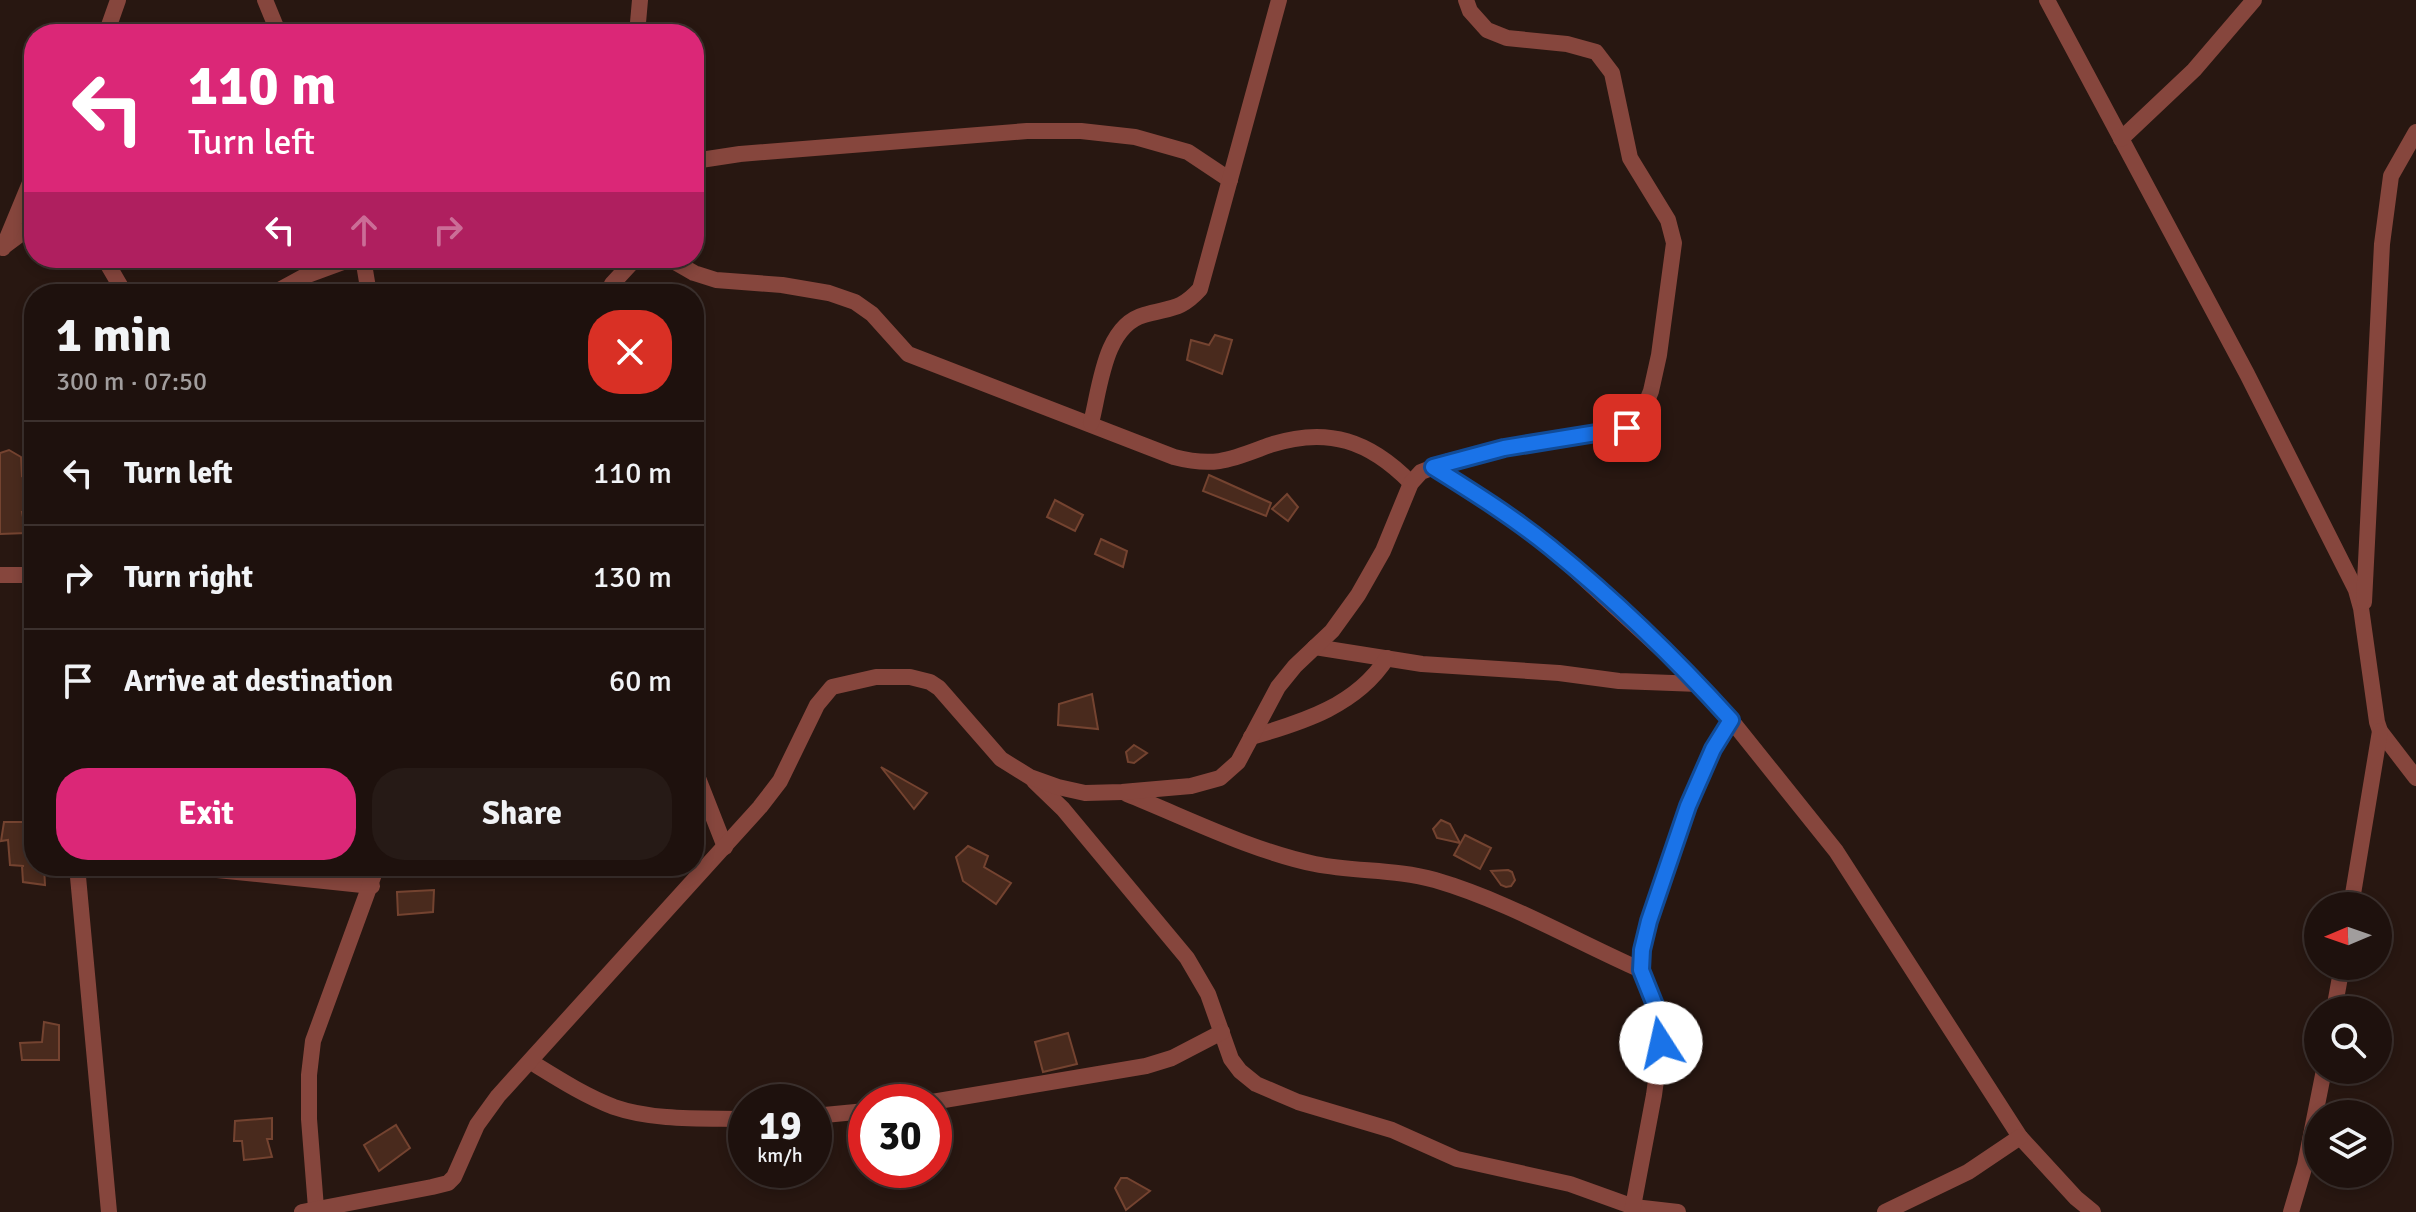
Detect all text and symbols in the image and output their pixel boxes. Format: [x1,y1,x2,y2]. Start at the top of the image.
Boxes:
text: 110 m [188,51,336,120]
icon: left [56,56,160,160]
text: Turn left [188,120,315,165]
icon: left [258,208,302,252]
icon: ahead [342,208,386,252]
icon: right [426,208,470,252]
text: 1 min [56,306,172,365]
button: close [588,310,672,394]
text: 300 m · 07:50 [56,366,207,398]
pin [1593,394,1661,462]
icon: arrive [1605,406,1649,450]
icon: left [56,451,100,495]
text: Turn left [124,455,233,492]
text: 110 m [593,455,672,492]
icon: right [56,555,100,599]
text: Turn right [124,559,253,596]
text: 130 m [593,559,672,596]
icon: arrive [56,659,100,703]
text: Arrive at destination [124,663,393,700]
text: 60 m [609,663,672,700]
button: Exit [56,768,356,860]
button: Share [372,768,672,860]
north arrow [2304,892,2392,980]
map controls [2304,892,2392,1188]
button: search [2304,996,2392,1084]
position arrow [1619,1001,1703,1085]
speed limit sign: 30 [848,1084,952,1188]
button: layers [2304,1100,2392,1188]
text: 19 [758,1101,802,1151]
text: km/h [757,1143,803,1168]

